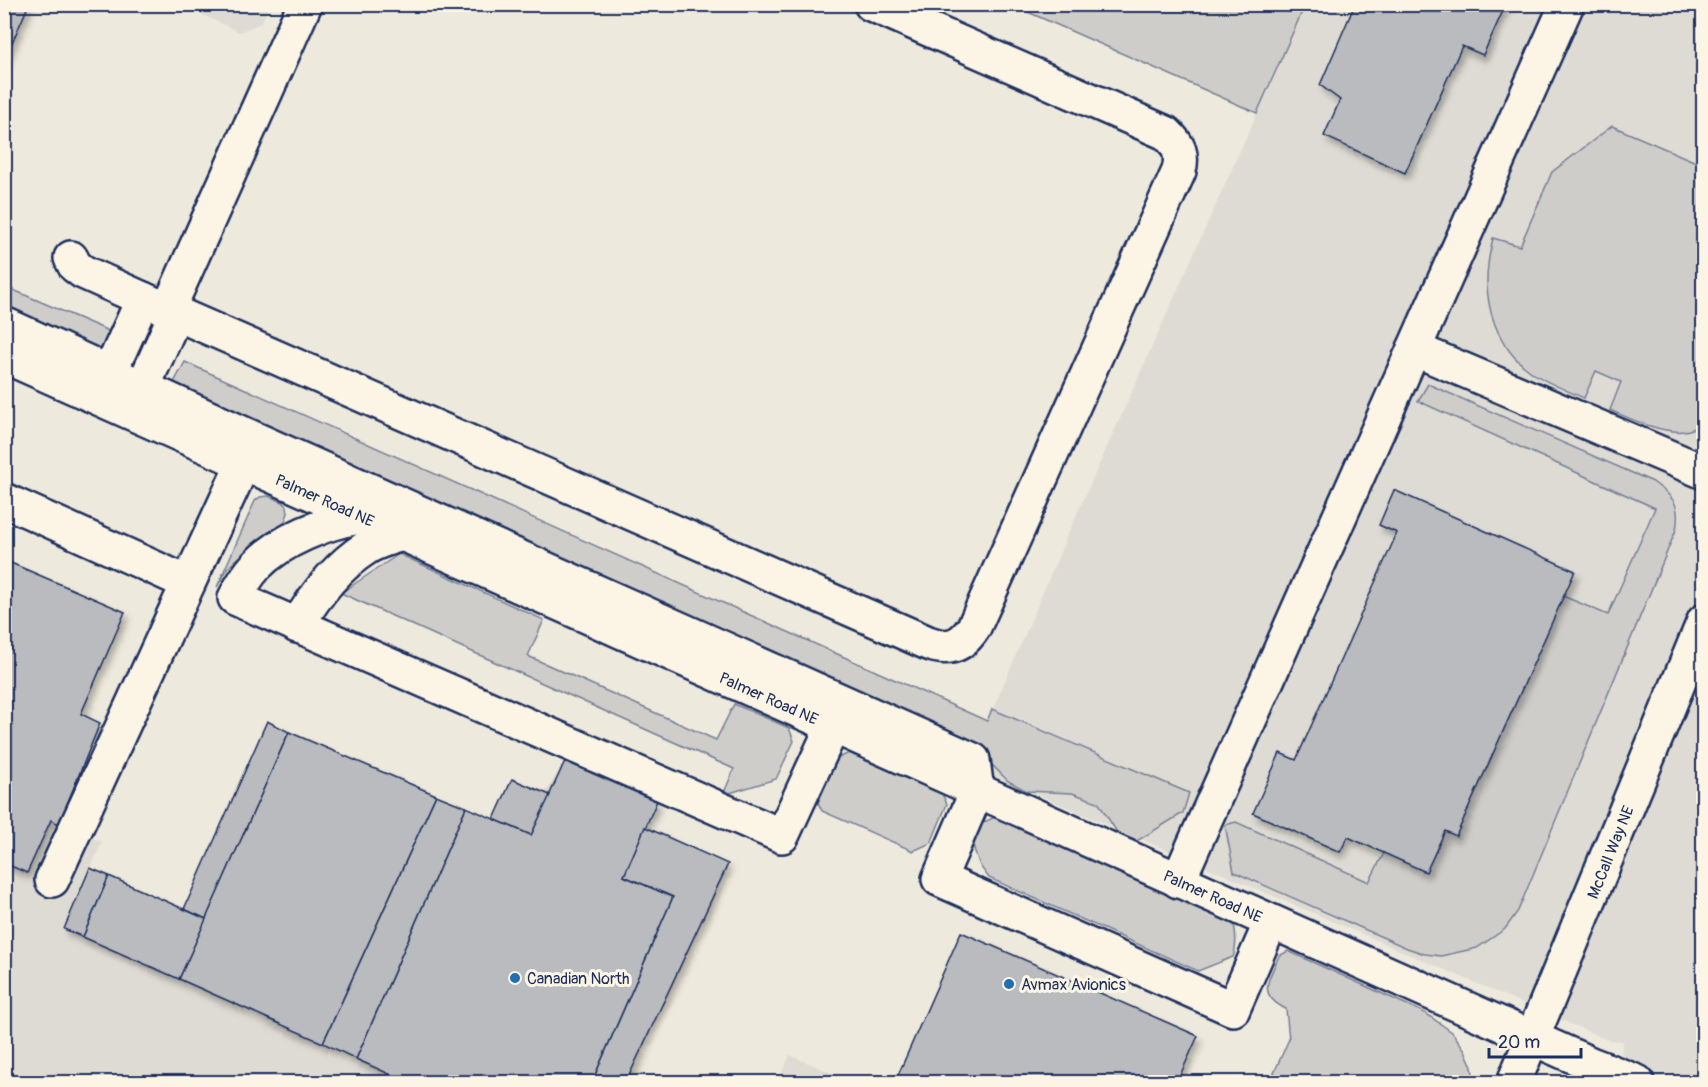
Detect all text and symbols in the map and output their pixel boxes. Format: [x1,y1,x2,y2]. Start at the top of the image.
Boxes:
street label: Palmer Road NE [272,470,377,532]
street label: Palmer Road NE [716,668,821,730]
street label: McCall Way NE [1583,803,1639,902]
street label: Palmer Road NE [1160,866,1265,928]
place label: Canadian North [527,969,630,989]
marker: Canadian North [508,971,522,985]
place label: Avmax Avionics [1021,975,1126,995]
marker: Avmax Avionics [1002,977,1016,991]
scale bar [1489,1021,1580,1059]
text: 20 m [1498,1031,1540,1054]

